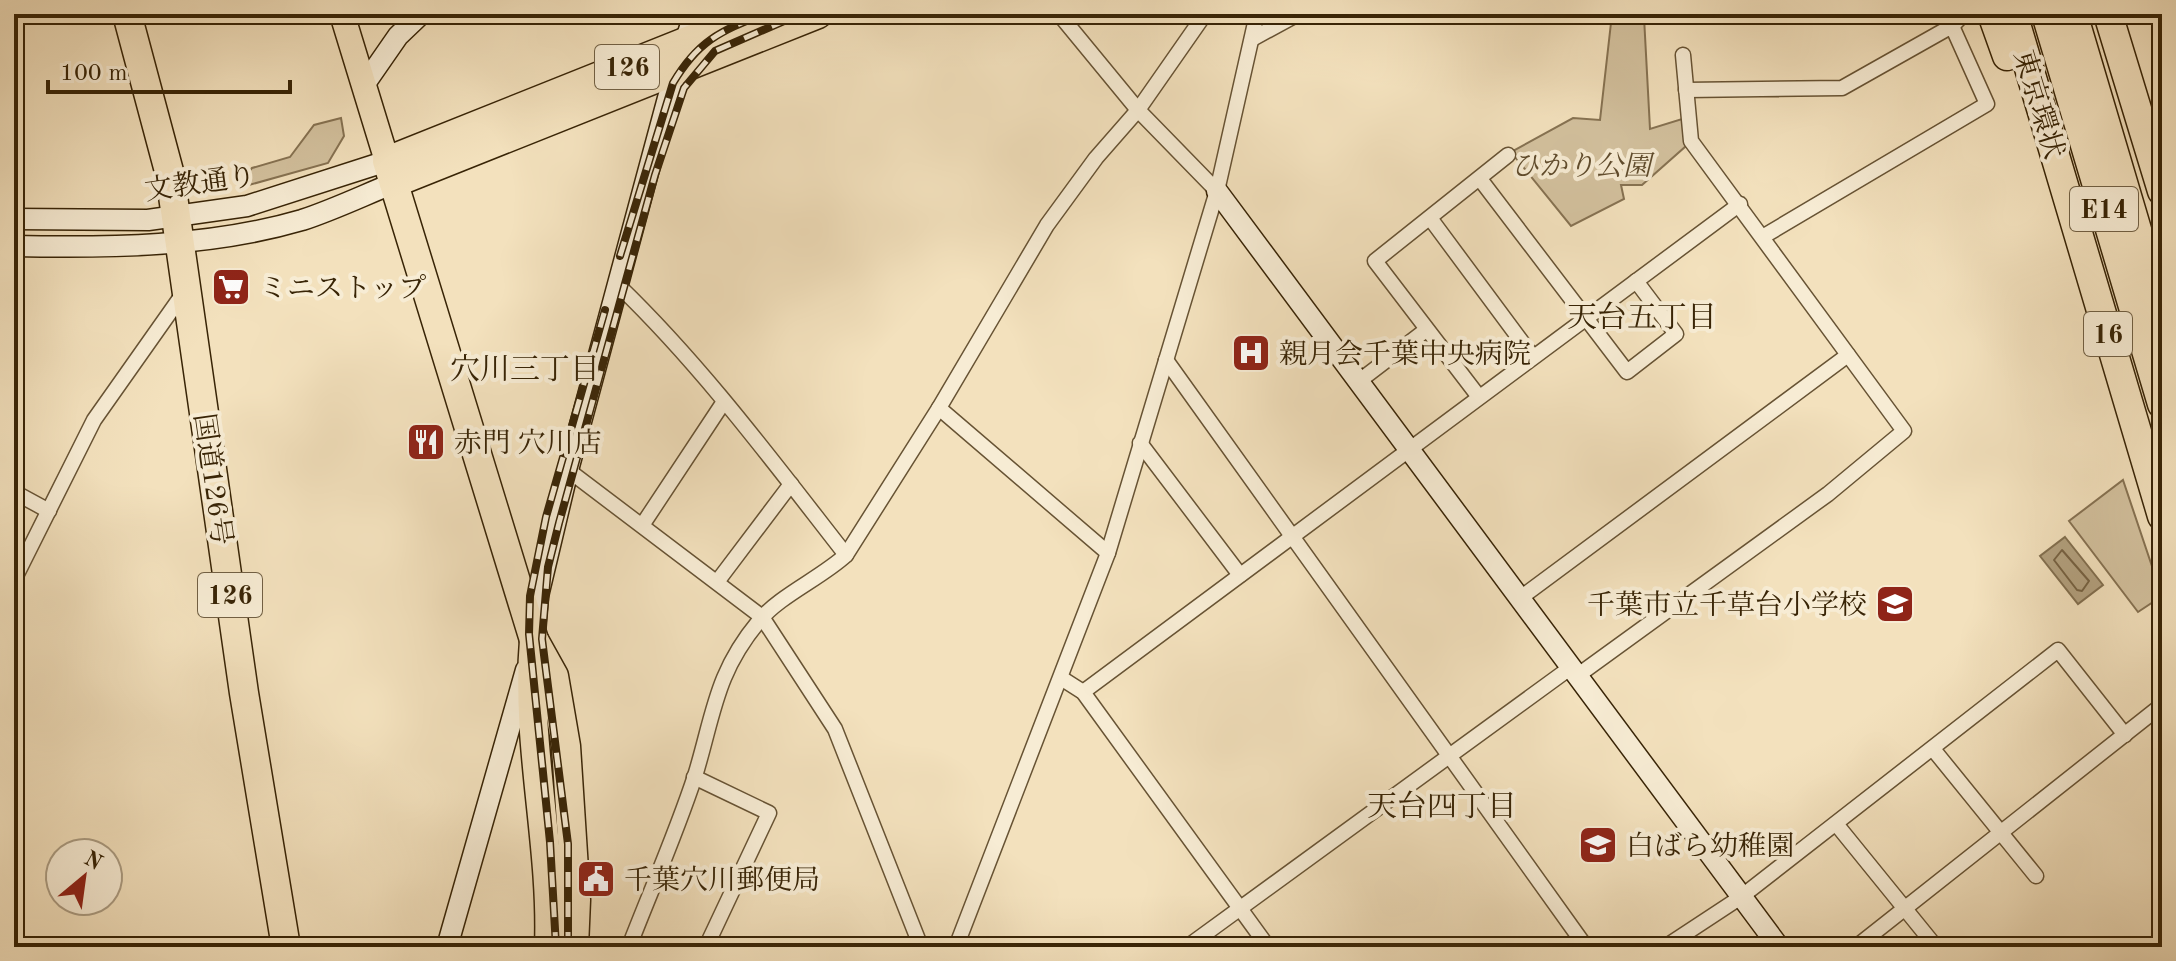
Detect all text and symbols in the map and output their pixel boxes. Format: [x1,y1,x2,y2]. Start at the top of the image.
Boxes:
scale bar [48,44,290,94]
road number: 126 [595,45,659,89]
street label: 東京環状 [2007,46,2070,163]
text: 100 m [60,62,128,86]
park label: ひかり公園 [1511,151,1655,182]
street label: 文教通り [143,160,258,207]
road number: E14 [2070,187,2138,231]
supermarket icon: ミニストップ [210,266,252,308]
place label: ミニストップ [259,274,426,304]
district label: 天台五丁目 [1567,301,1717,334]
road number: 16 [2084,312,2132,356]
hospital icon: 親月会千葉中央病院 [1230,332,1272,374]
place label: 親月会千葉中央病院 [1279,339,1531,370]
district label: 穴川三丁目 [450,353,600,386]
street label: 国道126号 [188,411,237,547]
restaurant icon: 赤門 穴川店 [405,421,447,463]
place label: 赤門 穴川店 [454,428,602,459]
road number: 126 [198,573,262,617]
school or university icon: 千葉市立千草台小学校 [1874,583,1916,625]
place label: 千葉市立千草台小学校 [1587,590,1867,621]
district label: 天台四丁目 [1367,790,1517,823]
school or university icon: 白ばら幼稚園 [1577,824,1619,866]
place label: 白ばら幼稚園 [1626,831,1794,862]
north arrow [44,837,124,917]
text: N [80,848,106,875]
public building icon: 千葉穴川郵便局 [575,858,617,900]
place label: 千葉穴川郵便局 [624,865,820,896]

